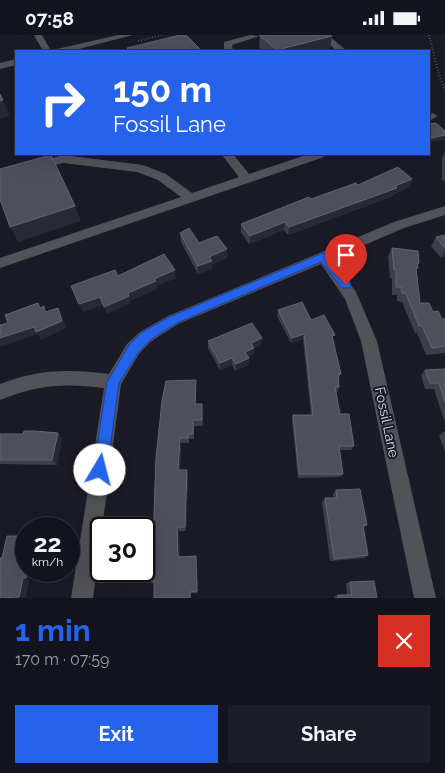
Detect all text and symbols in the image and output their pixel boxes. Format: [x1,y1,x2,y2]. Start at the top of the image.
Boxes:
text: 07:58 [25,7,74,29]
text: 150 m [113,69,212,110]
icon: right [30,70,95,135]
text: Fossil Lane [113,111,226,137]
pin [325,234,367,285]
icon: arrive [332,241,360,269]
street label: Fossil Lane [372,385,402,459]
position arrow [73,443,125,495]
speed limit sign: 30 [90,517,155,582]
text: 22 [33,528,62,558]
text: km/h [32,555,63,569]
text: 1 min [15,613,91,648]
button: close [378,615,430,667]
text: 170 m · 07:59 [15,650,109,669]
button: Exit [15,705,218,763]
button: Share [228,705,430,763]

